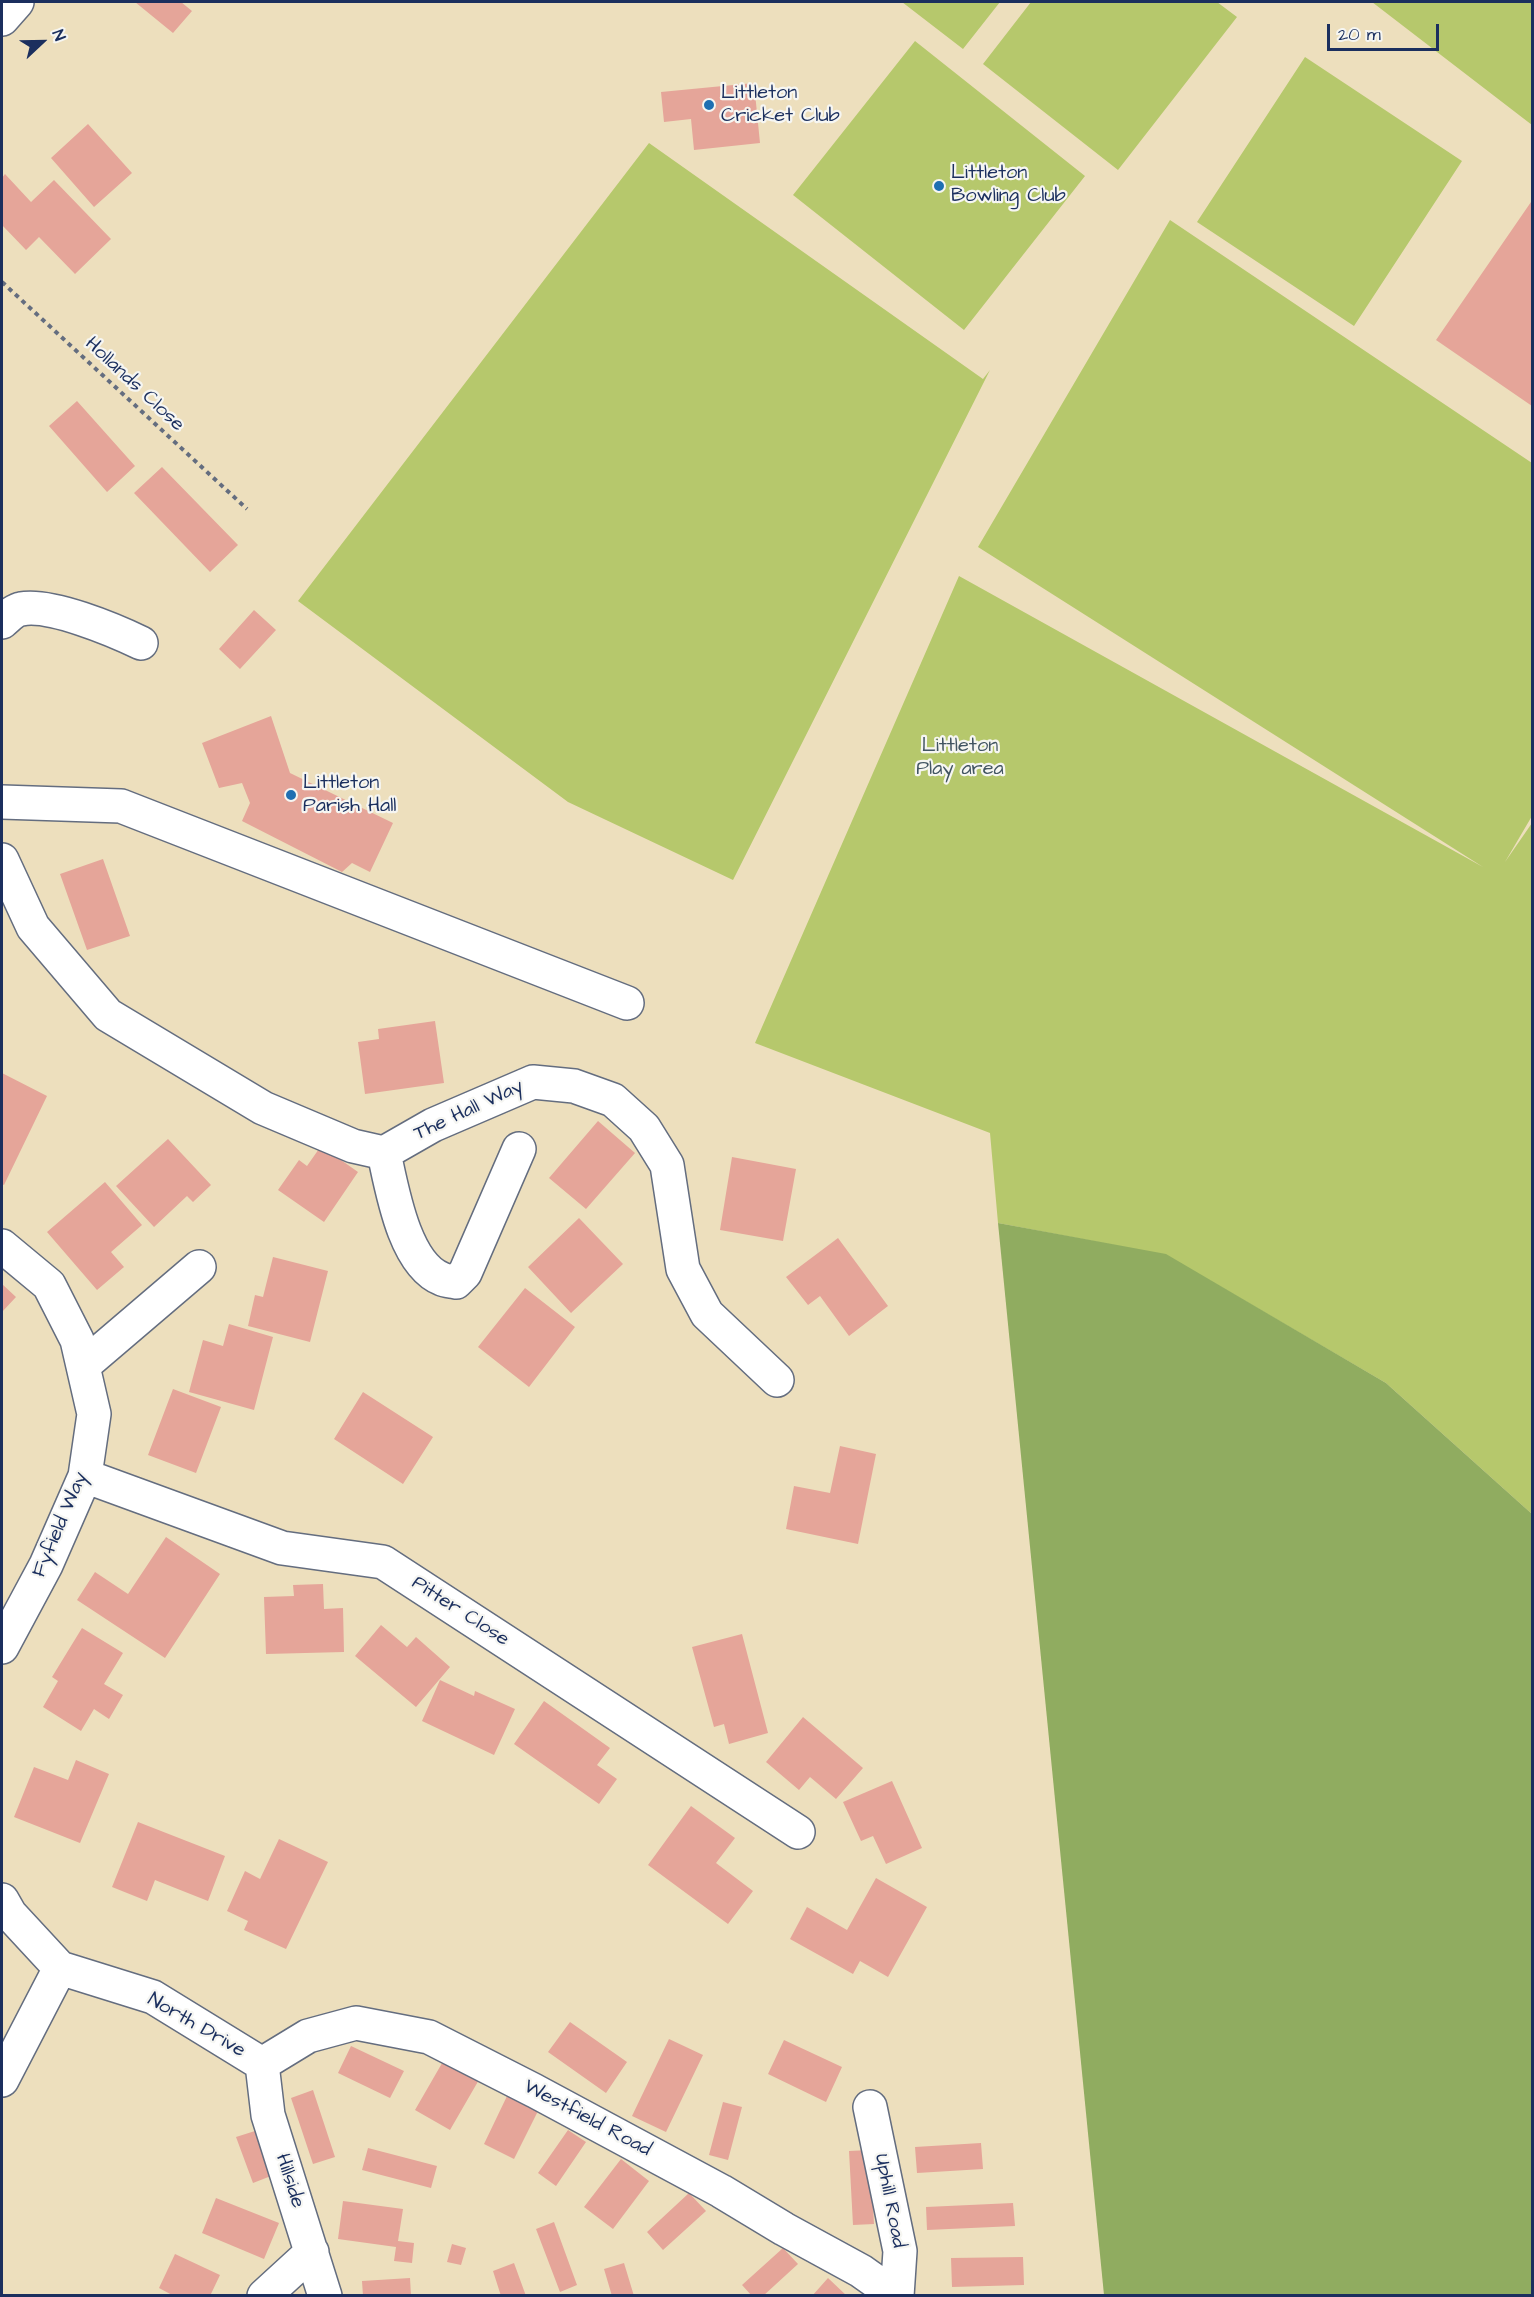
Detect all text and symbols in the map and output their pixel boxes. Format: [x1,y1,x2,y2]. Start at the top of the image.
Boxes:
north arrow [12,12,72,72]
scale bar [1330,12,1442,50]
text: 20 m [1338,22,1381,47]
text: N [47,26,71,44]
place label: Littleton Cricket Club [721,82,840,129]
marker: Littleton Cricket Club [702,98,716,112]
place label: Littleton Bowling Club [951,162,1066,209]
marker: Littleton Bowling Club [932,179,946,193]
street label: Hollands Close [79,333,189,437]
park label: Littleton Play area [916,735,1004,782]
place label: Littleton Parish Hall [303,772,397,819]
marker: Littleton Parish Hall [284,788,298,802]
street label: The Hall Way [411,1075,527,1147]
street label: Fyfield Way [28,1469,94,1581]
street label: Pitter Close [407,1572,513,1652]
street label: North Drive [143,1988,249,2064]
street label: Westfield Road [519,2075,655,2163]
street label: Hillside [269,2151,309,2211]
street label: Uphill Road [868,2152,910,2250]

